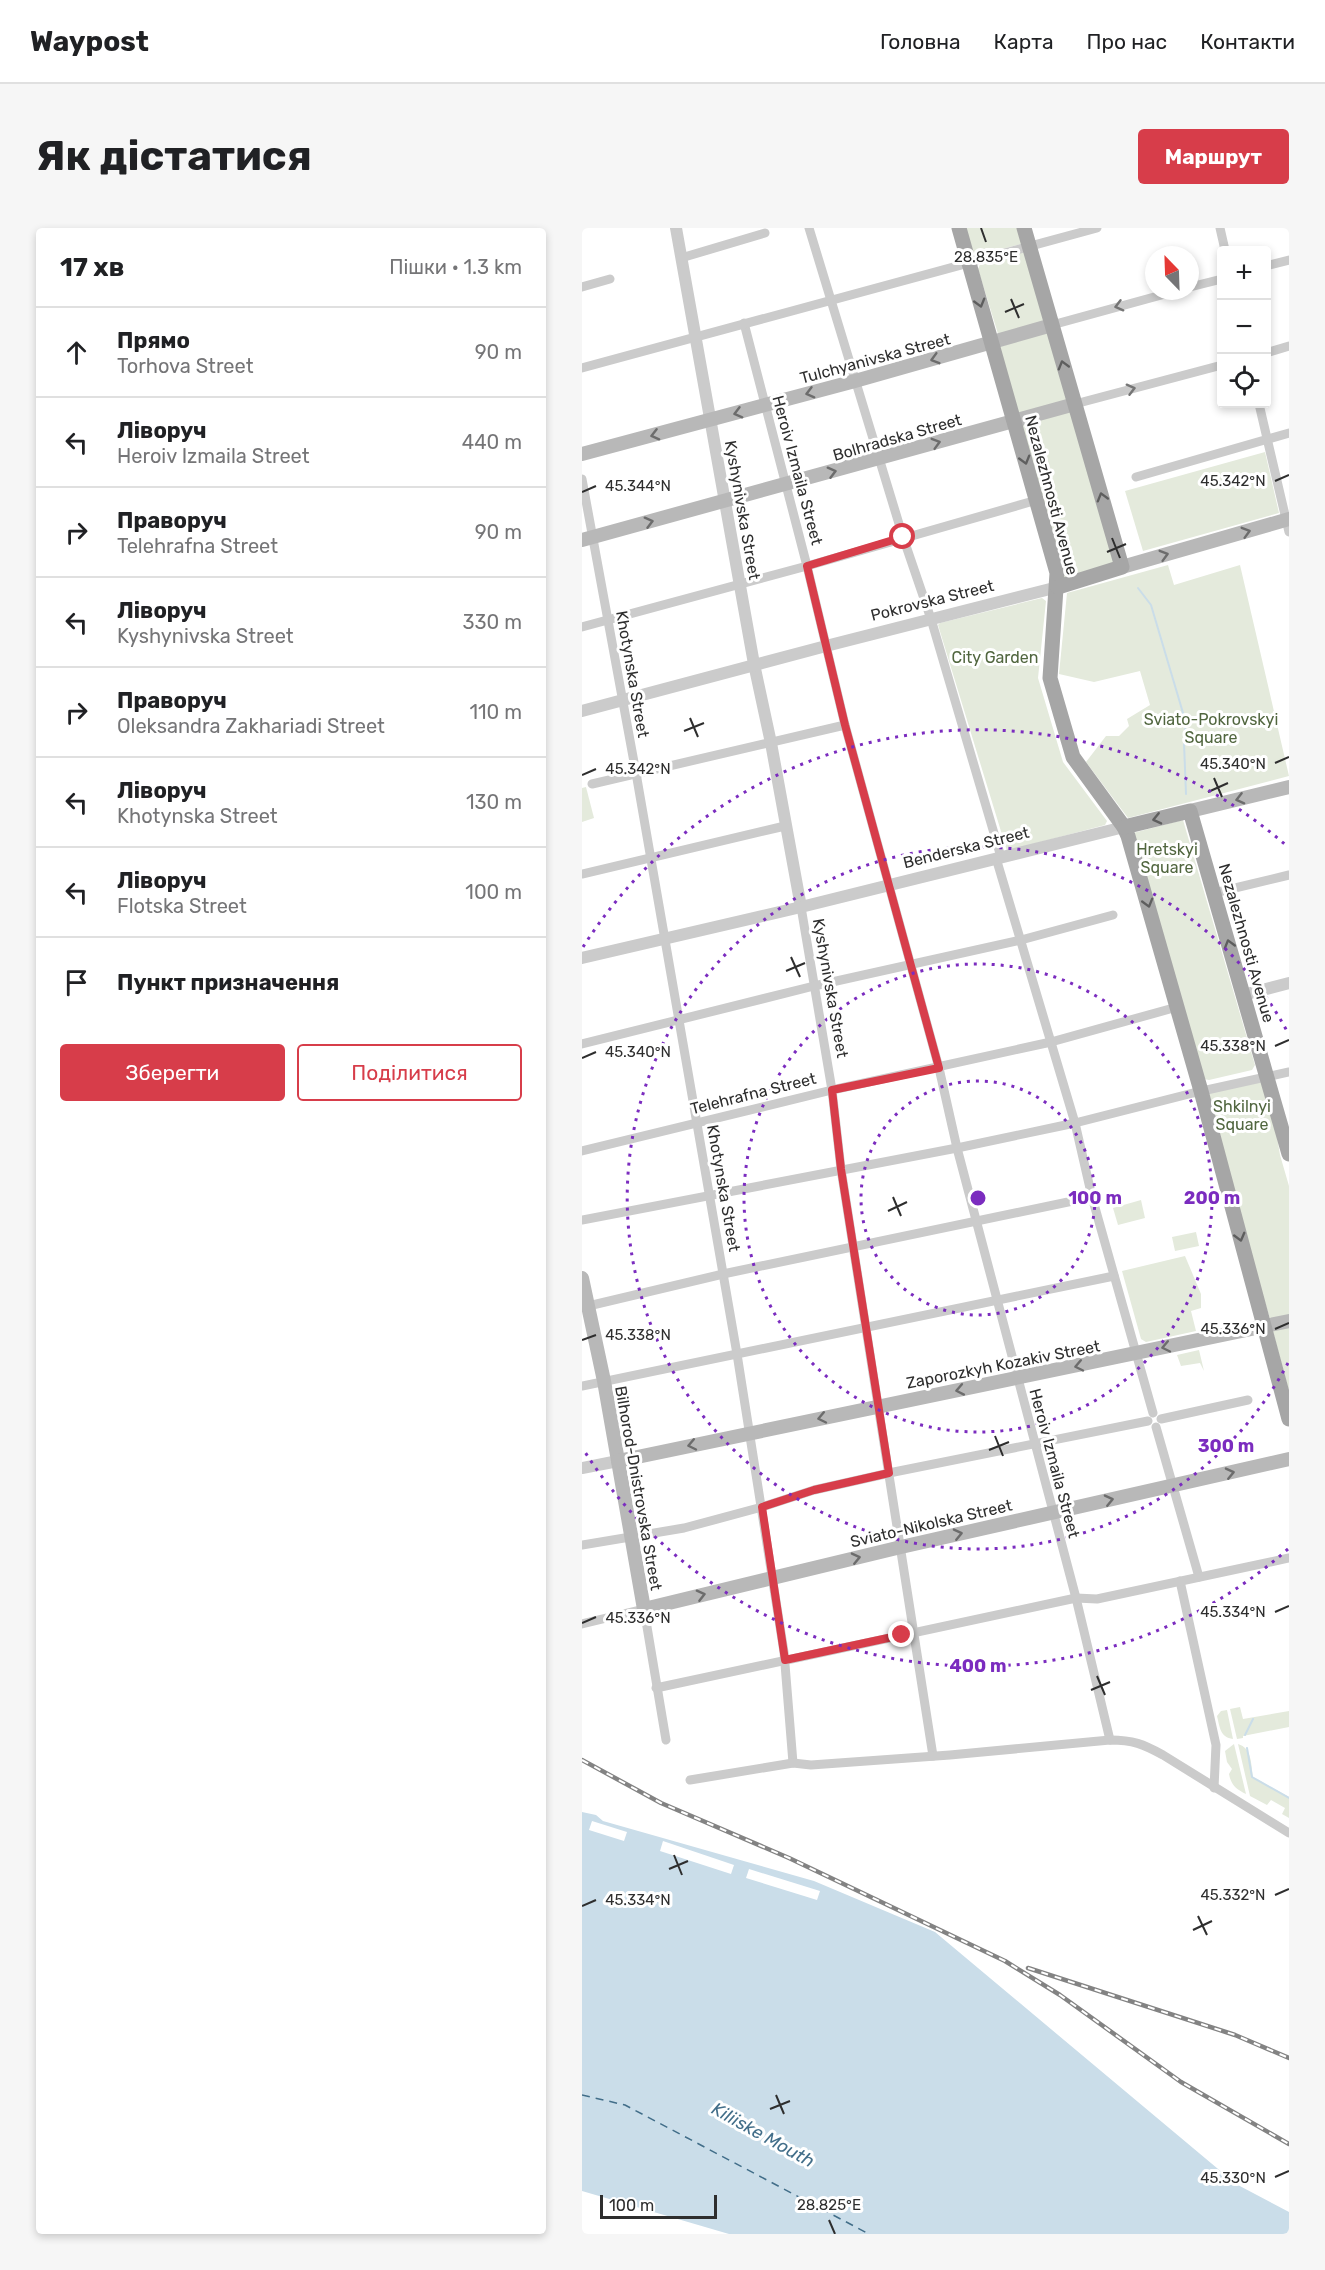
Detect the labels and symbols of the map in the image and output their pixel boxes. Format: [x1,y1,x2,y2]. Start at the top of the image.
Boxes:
north arrow [1145,246,1199,300]
text: 28.835°E [954,248,1018,266]
one-way arrow [973,298,986,308]
one-way arrow [1114,299,1124,312]
street label: Tulchyanivska Street [798,329,952,388]
one-way arrow [931,351,941,364]
one-way arrow [1058,360,1070,371]
one-way arrow [1126,384,1136,396]
one-way arrow [805,386,815,399]
street label: Heroiv Izmaila Street [768,393,827,547]
one-way arrow [733,406,744,418]
street label: Bolhradska Street [831,410,964,465]
street label: Nezalezhnosti Avenue [1021,413,1082,577]
one-way arrow [650,428,660,440]
one-way arrow [930,438,940,450]
street label: Kyshynivska Street [721,439,764,581]
one-way arrow [1018,454,1030,465]
one-way arrow [827,467,837,479]
text: 45.342°N [1200,472,1266,490]
text: 45.344°N [605,477,671,495]
one-way arrow [1097,492,1109,503]
one-way arrow [643,517,654,529]
route start [889,523,915,549]
one-way arrow [1240,527,1251,539]
one-way arrow [1158,550,1169,562]
street label: Pokrovska Street [869,576,996,625]
street label: Khotynska Street [612,609,653,739]
park label: City Garden [952,648,1038,667]
park label: Sviato-Pokrovskyi Square [1144,710,1278,747]
text: 45.340°N [1200,755,1266,773]
text: 45.342°N [605,760,671,778]
one-way arrow [1235,791,1245,804]
one-way arrow [1152,812,1162,825]
street label: Benderska Street [901,823,1031,872]
park label: Hretskyi Square [1136,840,1198,877]
street label: Nezalezhnosti Avenue [1215,861,1278,1025]
one-way arrow [1141,897,1153,908]
street label: Kyshynivska Street [809,917,852,1059]
one-way arrow [1223,939,1236,949]
text: 45.338°N [1200,1037,1266,1055]
text: 45.340°N [605,1043,671,1061]
street label: Telehrafna Street [688,1069,818,1118]
park label: Shkilnyi Square [1213,1097,1271,1134]
street label: Khotynska Street [703,1123,744,1253]
text: 100 m [1068,1187,1122,1209]
text: 200 m [1184,1187,1240,1209]
centre of rings [968,1188,988,1208]
one-way arrow [1233,1231,1245,1242]
text: 45.336°N [1200,1320,1266,1338]
text: 45.338°N [605,1326,671,1344]
street label: Zaporozkyh Kozakiv Street [905,1336,1102,1393]
one-way arrow [1162,1340,1172,1353]
one-way arrow [1074,1359,1084,1372]
one-way arrow [955,1383,965,1396]
street label: Bilhorod-Dnistrovska Street [611,1384,666,1592]
street label: Heroiv Izmaila Street [1025,1386,1084,1540]
one-way arrow [817,1411,827,1424]
text: 300 m [1198,1435,1254,1457]
one-way arrow [688,1438,698,1451]
one-way arrow [1224,1467,1234,1480]
one-way arrow [1104,1494,1114,1507]
street label: Sviato-Nikolska Street [848,1496,1014,1551]
one-way arrow [953,1528,963,1541]
one-way arrow [850,1552,860,1565]
one-way arrow [696,1589,706,1602]
text: 45.334°N [1200,1603,1266,1621]
text: 45.336°N [605,1609,671,1627]
route end [888,1621,914,1647]
text: 400 m [949,1655,1007,1677]
text: 45.332°N [1201,1886,1265,1904]
text: 45.334°N [605,1891,671,1909]
water label: Kiliiske Mouth [708,2098,818,2172]
text: 45.330°N [1200,2169,1266,2187]
scale bar [600,2192,717,2220]
text: 28.825°E [797,2196,861,2214]

